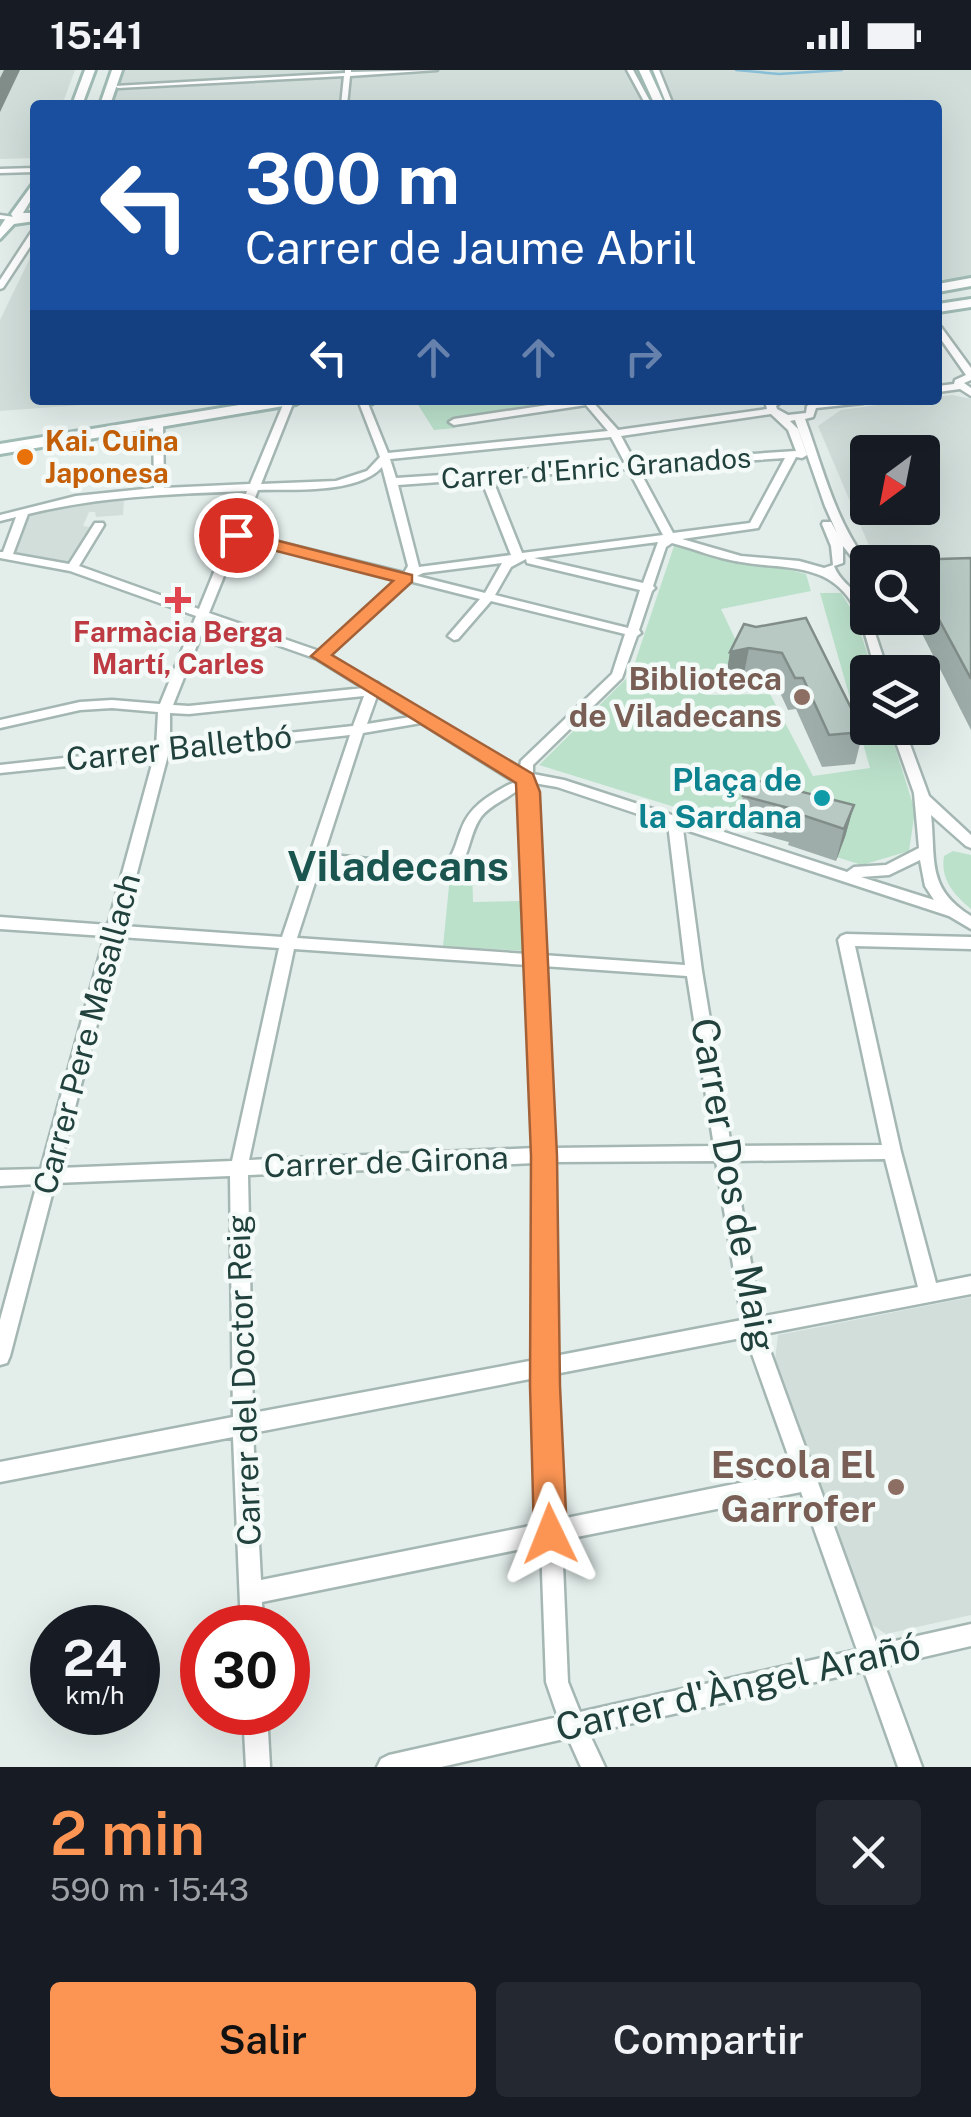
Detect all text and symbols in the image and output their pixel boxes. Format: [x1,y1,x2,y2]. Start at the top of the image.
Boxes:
text: 15:41 [50,13,143,58]
text: 300 m [245,137,460,220]
icon: left [80,140,210,270]
text: Carrer de Jaume Abril [245,221,697,274]
icon: left [301,330,356,385]
icon: ahead [406,330,461,385]
icon: ahead [511,330,566,385]
icon: right [616,330,671,385]
place label: Kai. Cuina Japonesa [45,424,179,489]
north arrow [850,435,940,525]
map controls [850,435,940,745]
street label: Carrer d'Enric Granados [440,440,752,495]
marker: Kai. Cuina Japonesa [14,446,36,468]
pin [194,493,279,578]
icon: arrive [209,508,264,563]
button: search [850,545,940,635]
marker: Farmàcia Berga Martí, Carles [167,589,189,611]
place label: Farmàcia Berga Martí, Carles [73,615,283,680]
button: layers [850,655,940,745]
place label: Biblioteca de Viladecans [569,660,782,734]
marker: Biblioteca de Viladecans [791,686,813,708]
street label: Carrer Balletbó [64,717,294,778]
place label: Plaça de la Sardana [638,761,802,835]
marker: Plaça de la Sardana [811,787,833,809]
district label: Viladecans [287,841,509,890]
street label: Carrer Pere Masallach [26,869,147,1198]
street label: Carrer Dos de Maig [682,1014,785,1355]
street label: Carrer de Girona [263,1139,509,1184]
street label: Carrer del Doctor Reig [219,1214,268,1546]
place label: Escola El Garrofer [711,1442,876,1531]
marker: Escola El Garrofer [885,1476,907,1498]
position arrow [498,1482,602,1586]
speed limit sign: 30 [180,1605,310,1735]
street label: Carrer d'Àngel Arañó [551,1623,925,1750]
text: 24 [63,1628,127,1687]
text: km/h [66,1680,124,1710]
text: 2 min [50,1798,205,1869]
button: close [816,1800,921,1905]
text: 590 m · 15:43 [50,1871,249,1908]
button: Salir [50,1982,476,2097]
button: Compartir [496,1982,921,2097]

